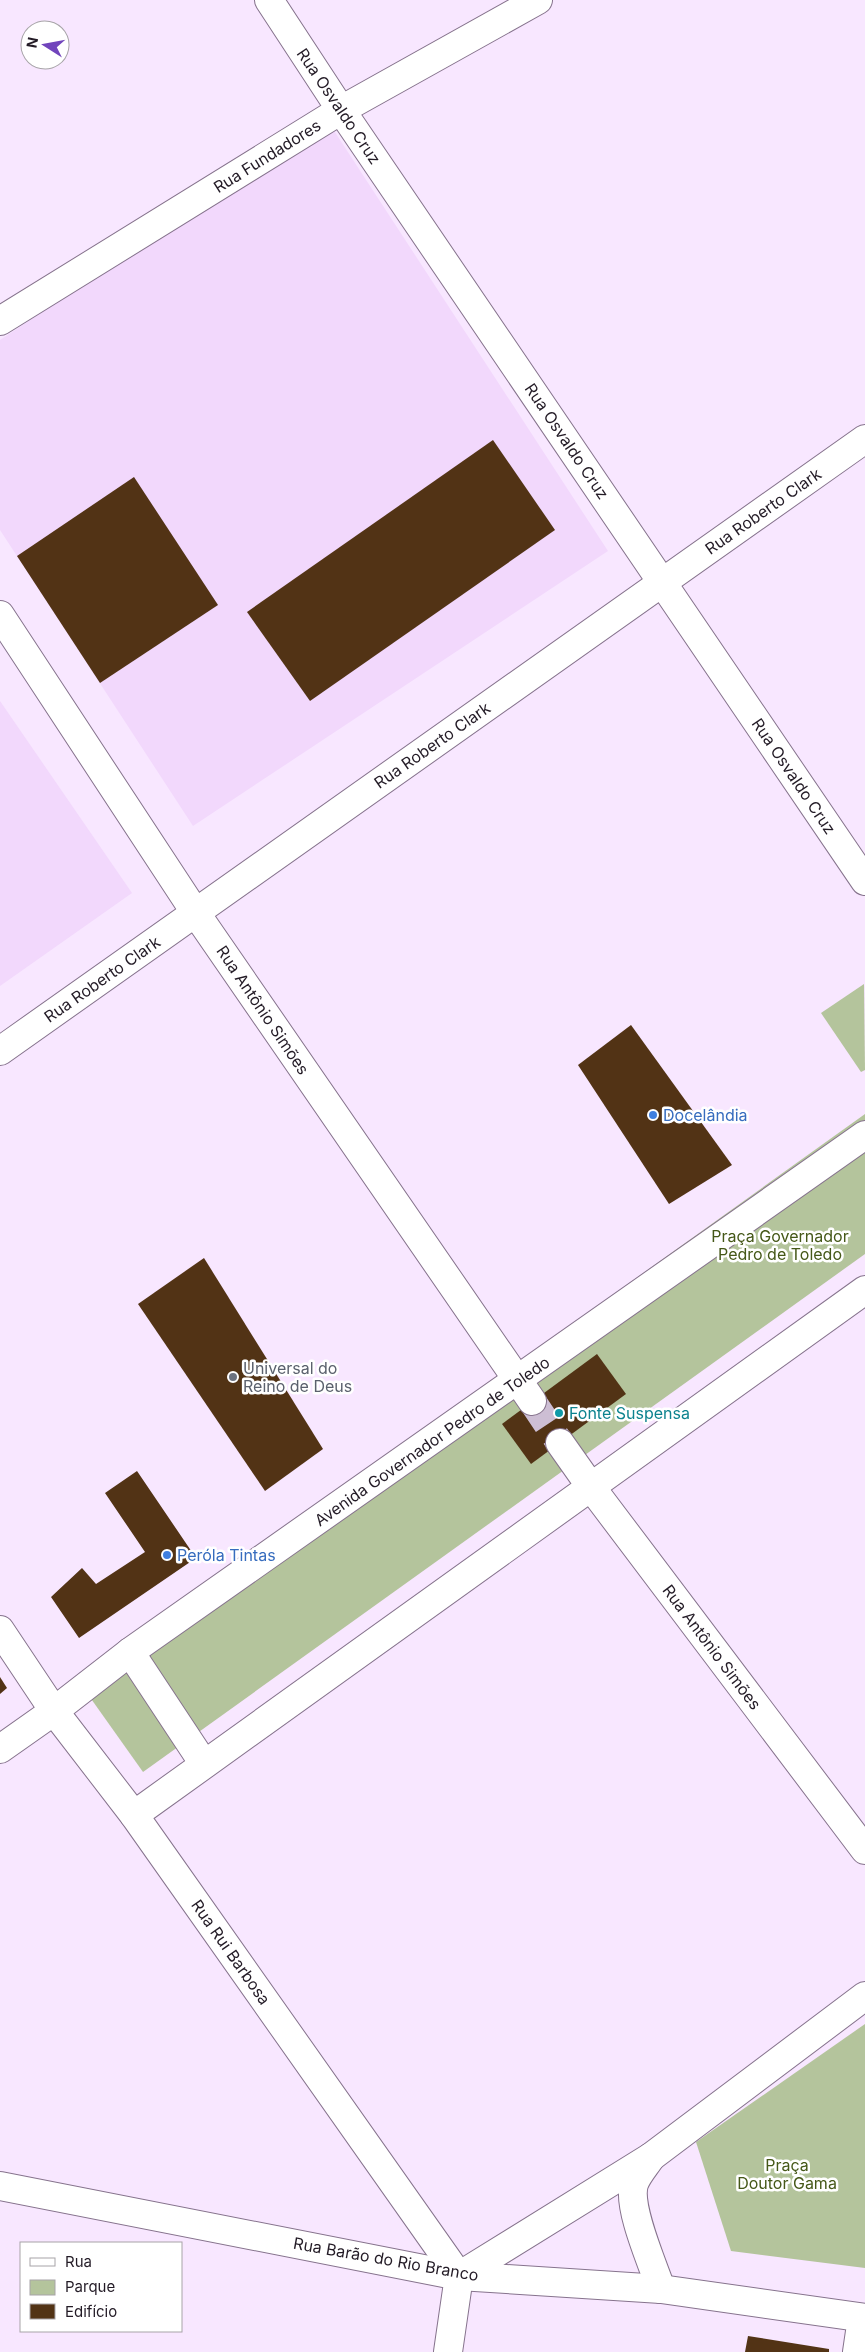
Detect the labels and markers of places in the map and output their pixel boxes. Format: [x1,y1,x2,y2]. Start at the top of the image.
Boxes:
place label: Docelândia [663,1105,748,1125]
marker: Docelândia [647,1109,659,1121]
place label: Universal do Reino de Deus [243,1358,352,1396]
marker: Universal do Reino de Deus [227,1371,239,1383]
place label: Fonte Suspensa [569,1403,690,1423]
marker: Fonte Suspensa [553,1407,565,1419]
place label: Peróla Tintas [177,1545,276,1565]
marker: Peróla Tintas [161,1549,173,1561]

